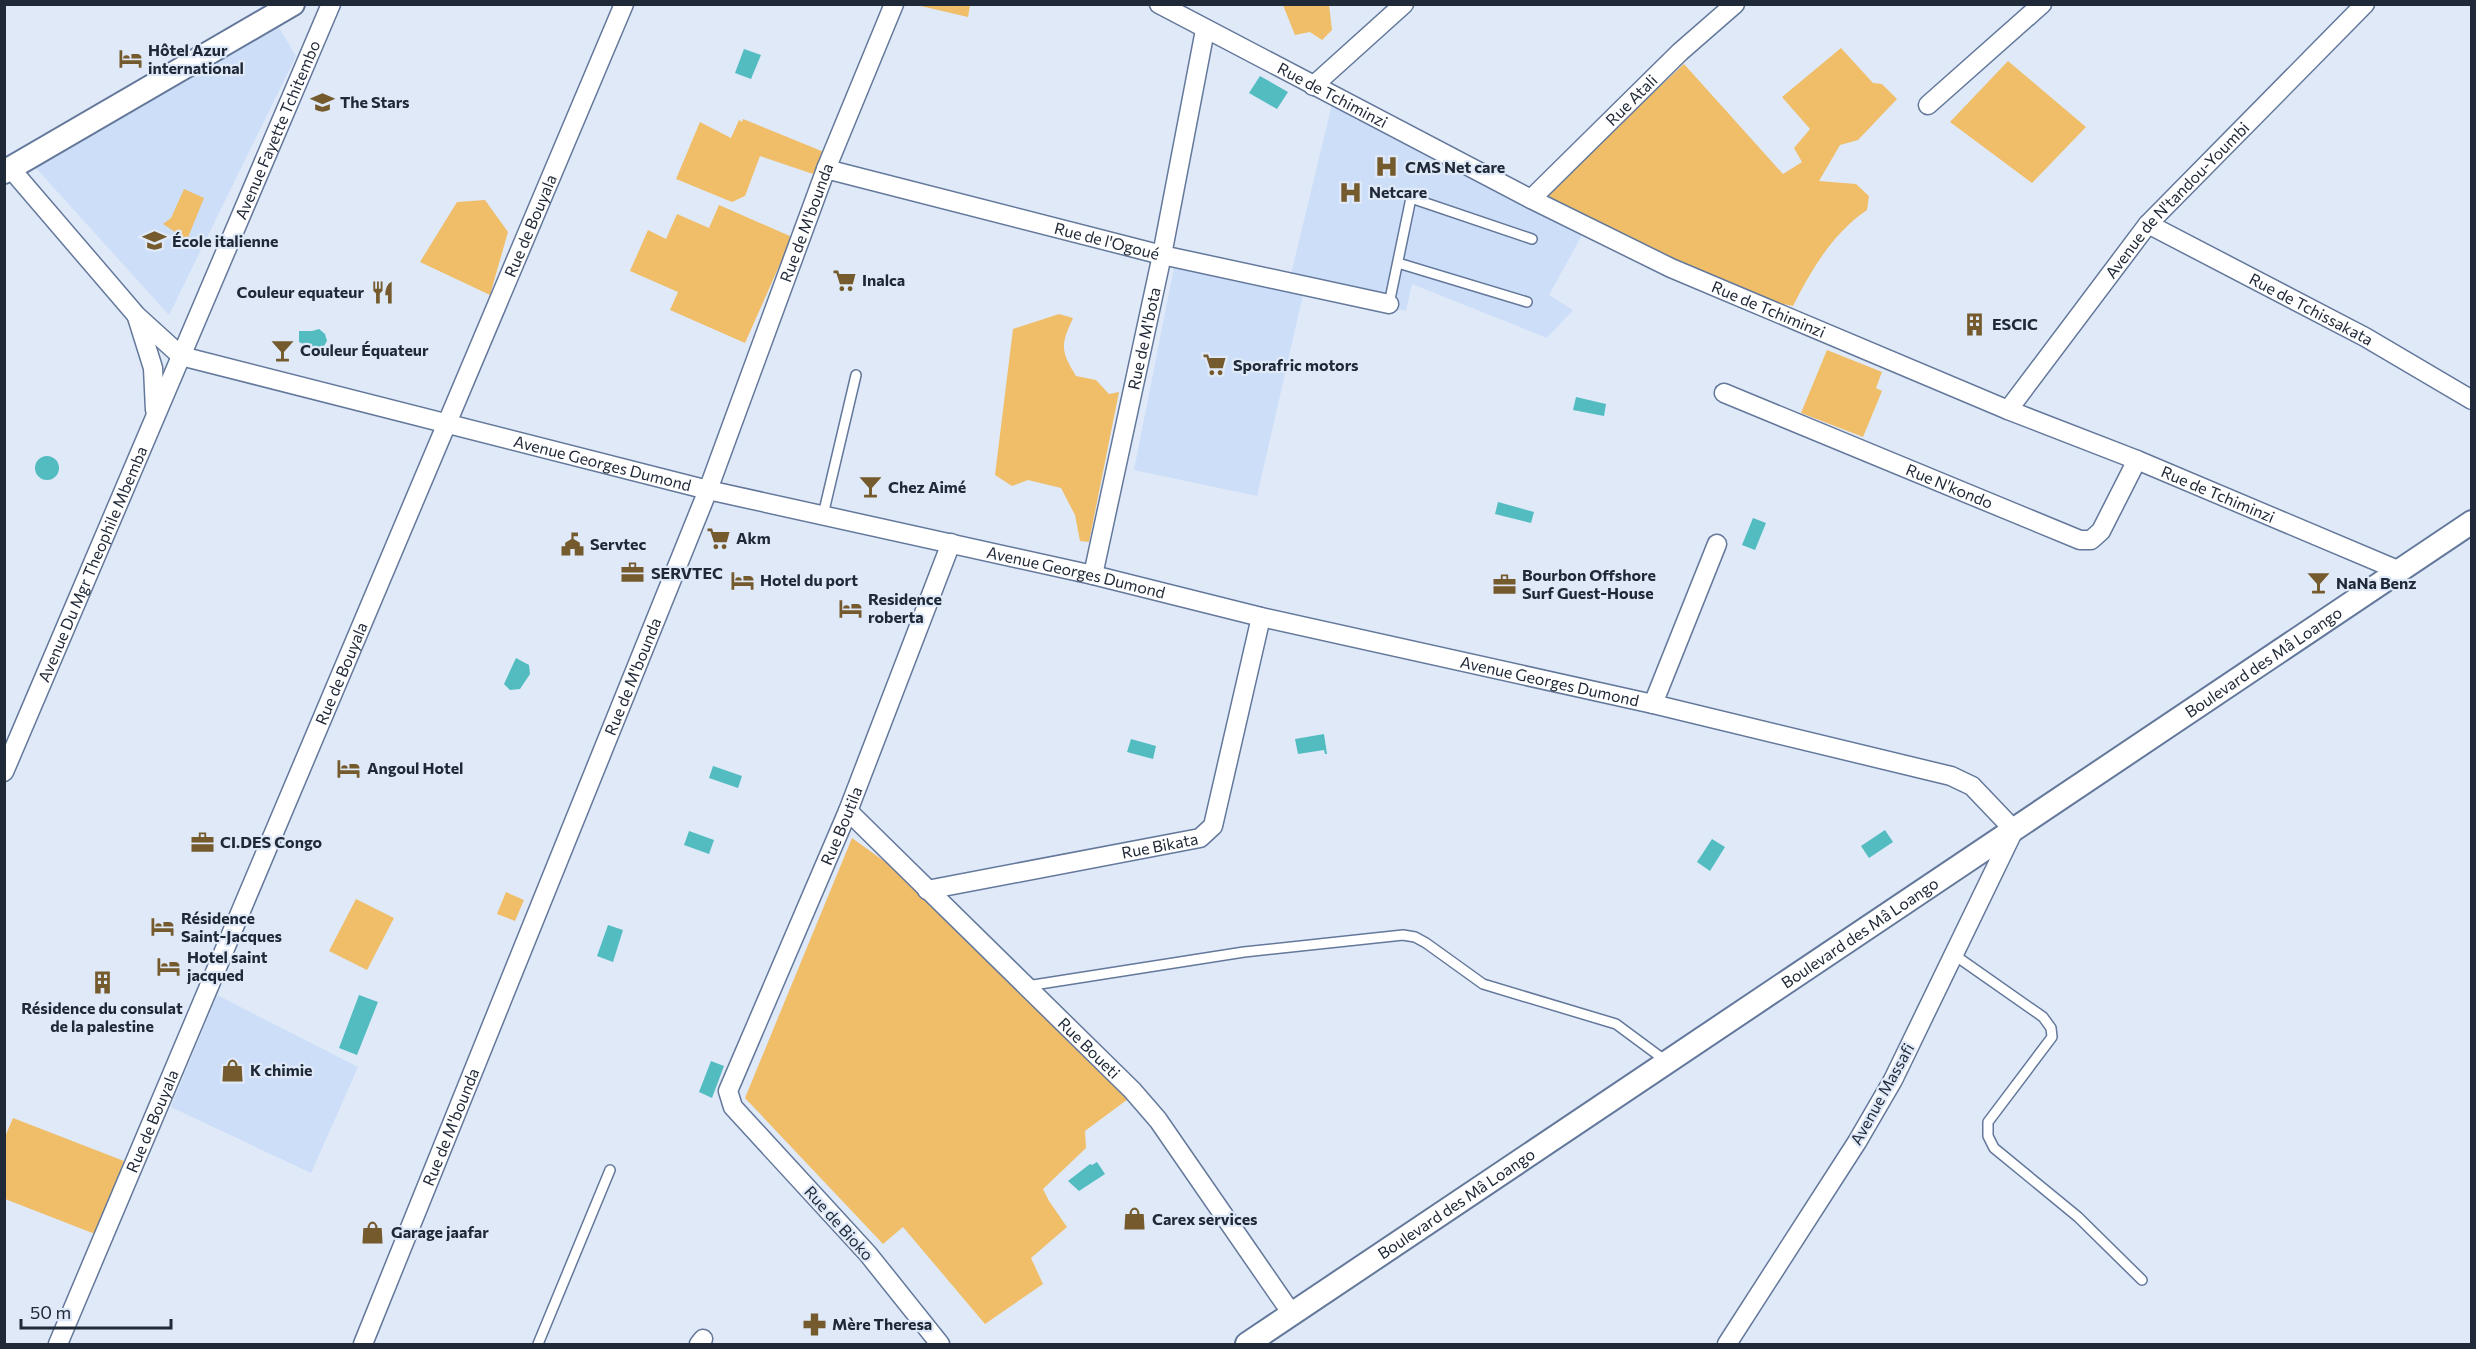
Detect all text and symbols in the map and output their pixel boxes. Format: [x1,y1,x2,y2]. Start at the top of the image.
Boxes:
street label: Avenue Fayette Tchitembo [231,37,323,222]
place label: Hôtel Azur international [148,40,244,77]
hotel icon: Hôtel Azur international [117,46,143,72]
street label: Rue de Tchiminzi [1275,58,1391,131]
street label: Rue Atali [1601,70,1661,129]
school or university icon: The Stars [309,89,335,115]
place label: The Stars [340,92,410,111]
street label: Avenue de N'tandou-Youmbi [2101,117,2253,282]
hospital icon: CMS Net care [1374,154,1400,180]
place label: CMS Net care [1405,157,1505,176]
street label: Rue de M'bounda [775,160,836,284]
street label: Rue de Bouyala [500,171,560,280]
hospital icon: Netcare [1338,179,1364,205]
place label: Netcare [1369,182,1427,201]
street label: Rue de l'Ogoué [1053,218,1162,263]
school or university icon: École italienne [141,228,167,254]
place label: École italienne [172,231,279,250]
supermarket icon: Inalca [831,267,857,293]
street label: Rue de Tchissakata [2246,268,2377,349]
place label: Inalca [862,270,905,289]
street label: Rue de Tchiminzi [1709,276,1828,341]
restaurant icon: Couleur equateur [369,279,395,305]
place label: Couleur equateur [237,282,364,301]
street label: Rue de M'bota [1123,285,1164,391]
building icon: ESCIC [1961,311,1987,337]
place label: ESCIC [1992,314,2038,333]
bar icon: Couleur Équateur [269,337,295,363]
place label: Couleur Équateur [300,340,429,359]
supermarket icon: Sporafric motors [1202,352,1228,378]
place label: Sporafric motors [1233,355,1358,374]
street label: Avenue Georges Dumond [512,431,693,494]
street label: Avenue Du Mgr Theophile Mbemba [33,443,151,685]
street label: Rue N'kondo [1903,459,1996,512]
street label: Rue de Tchiminzi [2158,461,2278,526]
bar icon: Chez Aimé [857,474,883,500]
place label: Chez Aimé [888,477,966,496]
supermarket icon: Akm [705,525,731,551]
place label: Akm [736,528,771,547]
public building icon: Servtec [559,531,585,557]
place label: Servtec [590,534,646,553]
street label: Avenue Georges Dumond [985,542,1167,602]
office icon: SERVTEC [620,560,646,586]
place label: SERVTEC [651,563,723,582]
place label: Bourbon Offshore Surf Guest-House [1522,565,1656,602]
hotel icon: Hotel du port [729,567,755,593]
place label: Hotel du port [760,570,858,589]
bar icon: NaNa Benz [2305,570,2331,596]
office icon: Bourbon Offshore Surf Guest-House [1491,571,1517,597]
place label: NaNa Benz [2336,573,2416,592]
place label: Residence roberta [868,589,942,626]
hotel icon: Residence roberta [837,595,863,621]
street label: Boulevard des Mâ Loango [2181,602,2345,721]
street label: Rue de M'bounda [600,615,664,738]
street label: Rue de Bouyala [311,619,371,727]
street label: Avenue Georges Dumond [1459,652,1641,710]
hotel icon: Angoul Hotel [336,755,362,781]
place label: Angoul Hotel [367,758,463,777]
street label: Rue Boutila [816,784,865,868]
office icon: CI.DES Congo [189,829,215,855]
street label: Rue Bikata [1120,829,1200,862]
place label: CI.DES Congo [220,832,323,851]
street label: Boulevard des Mâ Loango [1777,873,1942,992]
place label: Résidence Saint-Jacques [181,908,282,945]
hotel icon: Résidence Saint-Jacques [150,914,176,940]
place label: Hotel saint jacqued [186,947,268,984]
hotel icon: Hotel saint jacqued [156,953,182,979]
building icon: Résidence du consulat de la palestine [89,970,115,996]
place label: Résidence du consulat de la palestine [21,998,183,1035]
street label: Rue Boueti [1055,1013,1124,1082]
street label: Avenue Massafi [1846,1040,1917,1148]
shop icon: K chimie [219,1057,245,1083]
place label: K chimie [250,1060,313,1079]
street label: Rue de M'bounda [418,1065,482,1188]
street label: Rue de Bouyala [122,1067,182,1175]
street label: Boulevard des Mâ Loango [1374,1144,1538,1263]
street label: Rue de Bioko [801,1181,878,1264]
shop icon: Carex services [1121,1206,1147,1232]
place label: Carex services [1152,1209,1258,1228]
shop icon: Garage jaafar [360,1219,386,1245]
place label: Garage jaafar [391,1222,489,1241]
scale bar [21,1292,171,1330]
text: 50 m [30,1301,71,1323]
pharmacy icon: Mère Theresa [801,1311,827,1337]
place label: Mère Theresa [832,1314,932,1333]

